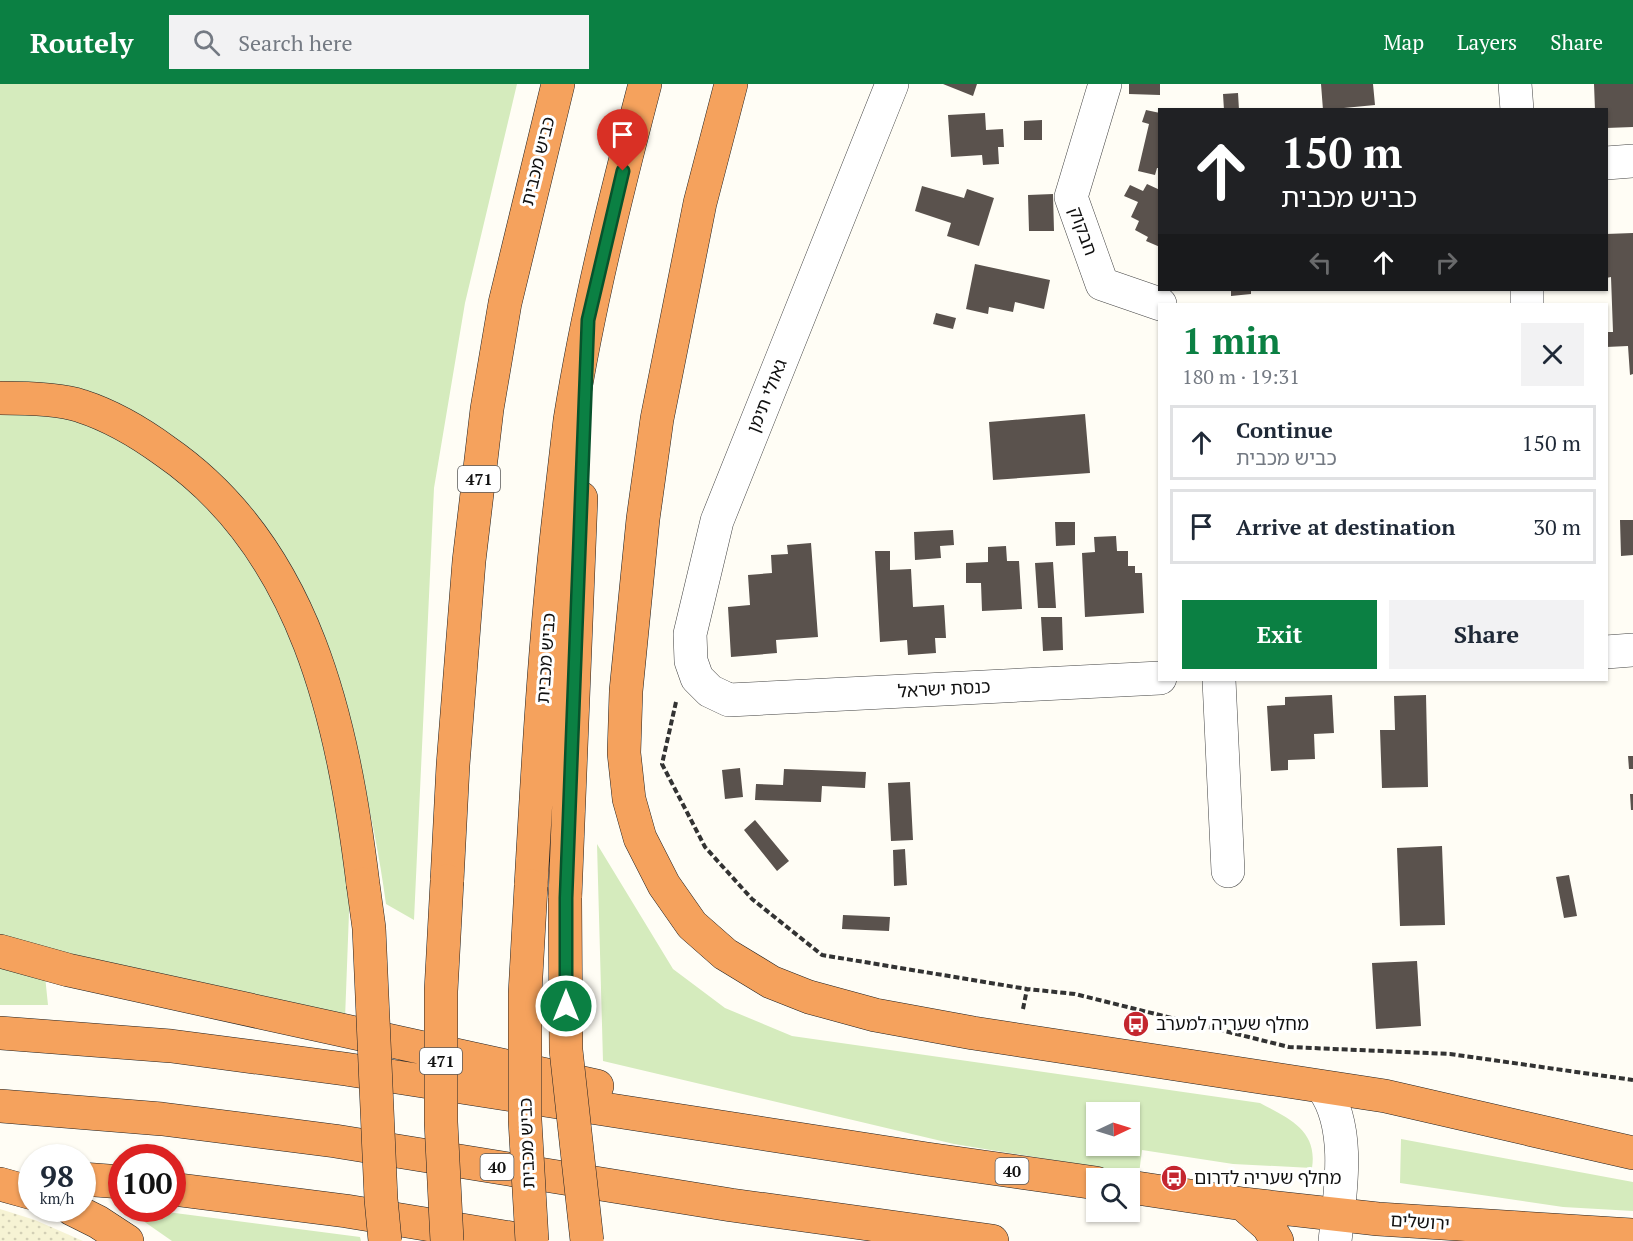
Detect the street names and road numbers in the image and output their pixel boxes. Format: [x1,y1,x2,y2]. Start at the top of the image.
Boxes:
street label: כביש מכבית [514,114,560,208]
street label: חבקוק [1064,203,1104,258]
street label: גאולי תימן [740,355,792,436]
road number: 471 [458,466,500,492]
street label: כביש מכבית [530,612,560,704]
street label: כנסת ישראל [897,674,991,702]
road number: 471 [420,1048,462,1074]
street label: כביש מכבית [512,1097,540,1189]
road number: 40 [480,1154,514,1180]
road number: 40 [996,1158,1028,1184]
street label: ירושלים [1390,1207,1451,1235]

